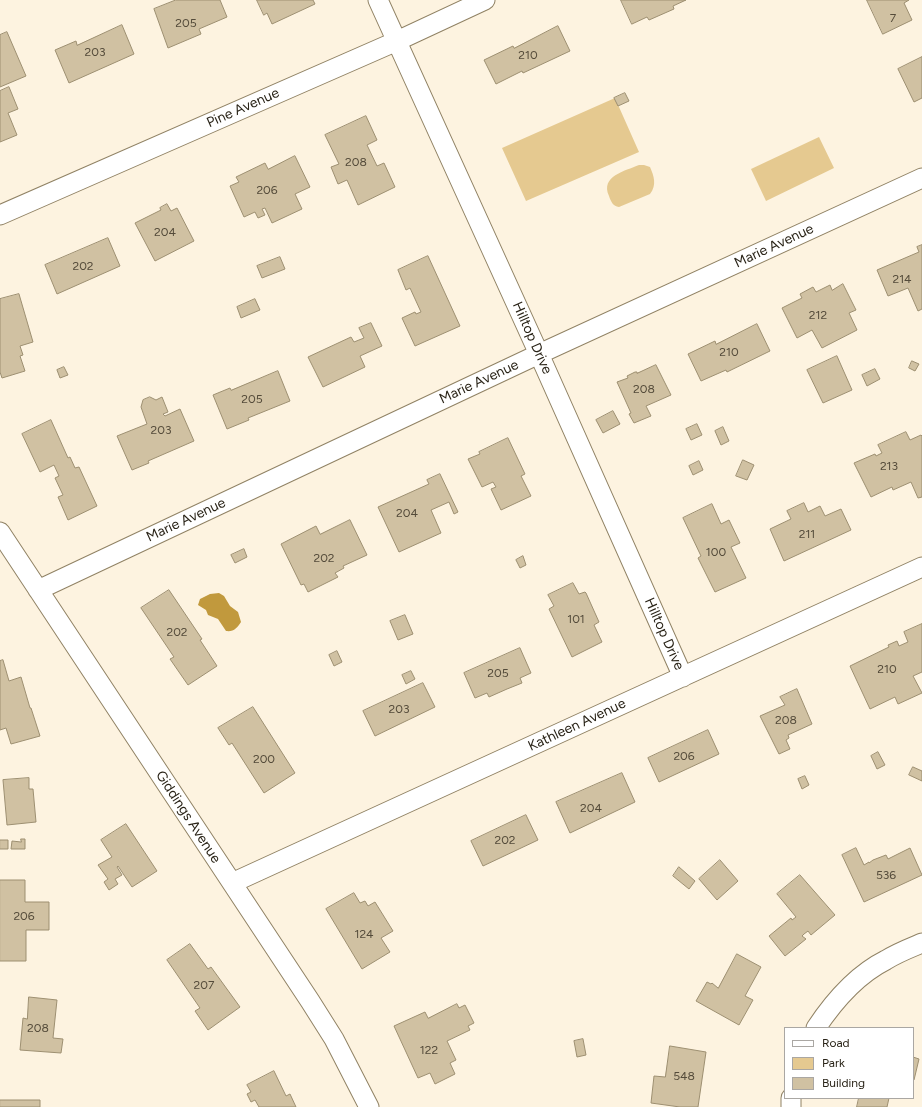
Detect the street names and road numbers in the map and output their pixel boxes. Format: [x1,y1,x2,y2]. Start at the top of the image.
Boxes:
street label: Pine Avenue [204,85,282,131]
street label: Marie Avenue [732,220,816,272]
street label: Hilltop Drive [509,299,555,377]
street label: Marie Avenue [437,356,521,408]
street label: Marie Avenue [144,494,228,546]
street label: Hilltop Drive [641,595,687,673]
street label: Kathleen Avenue [526,695,628,755]
street label: Giddings Avenue [152,768,224,866]

